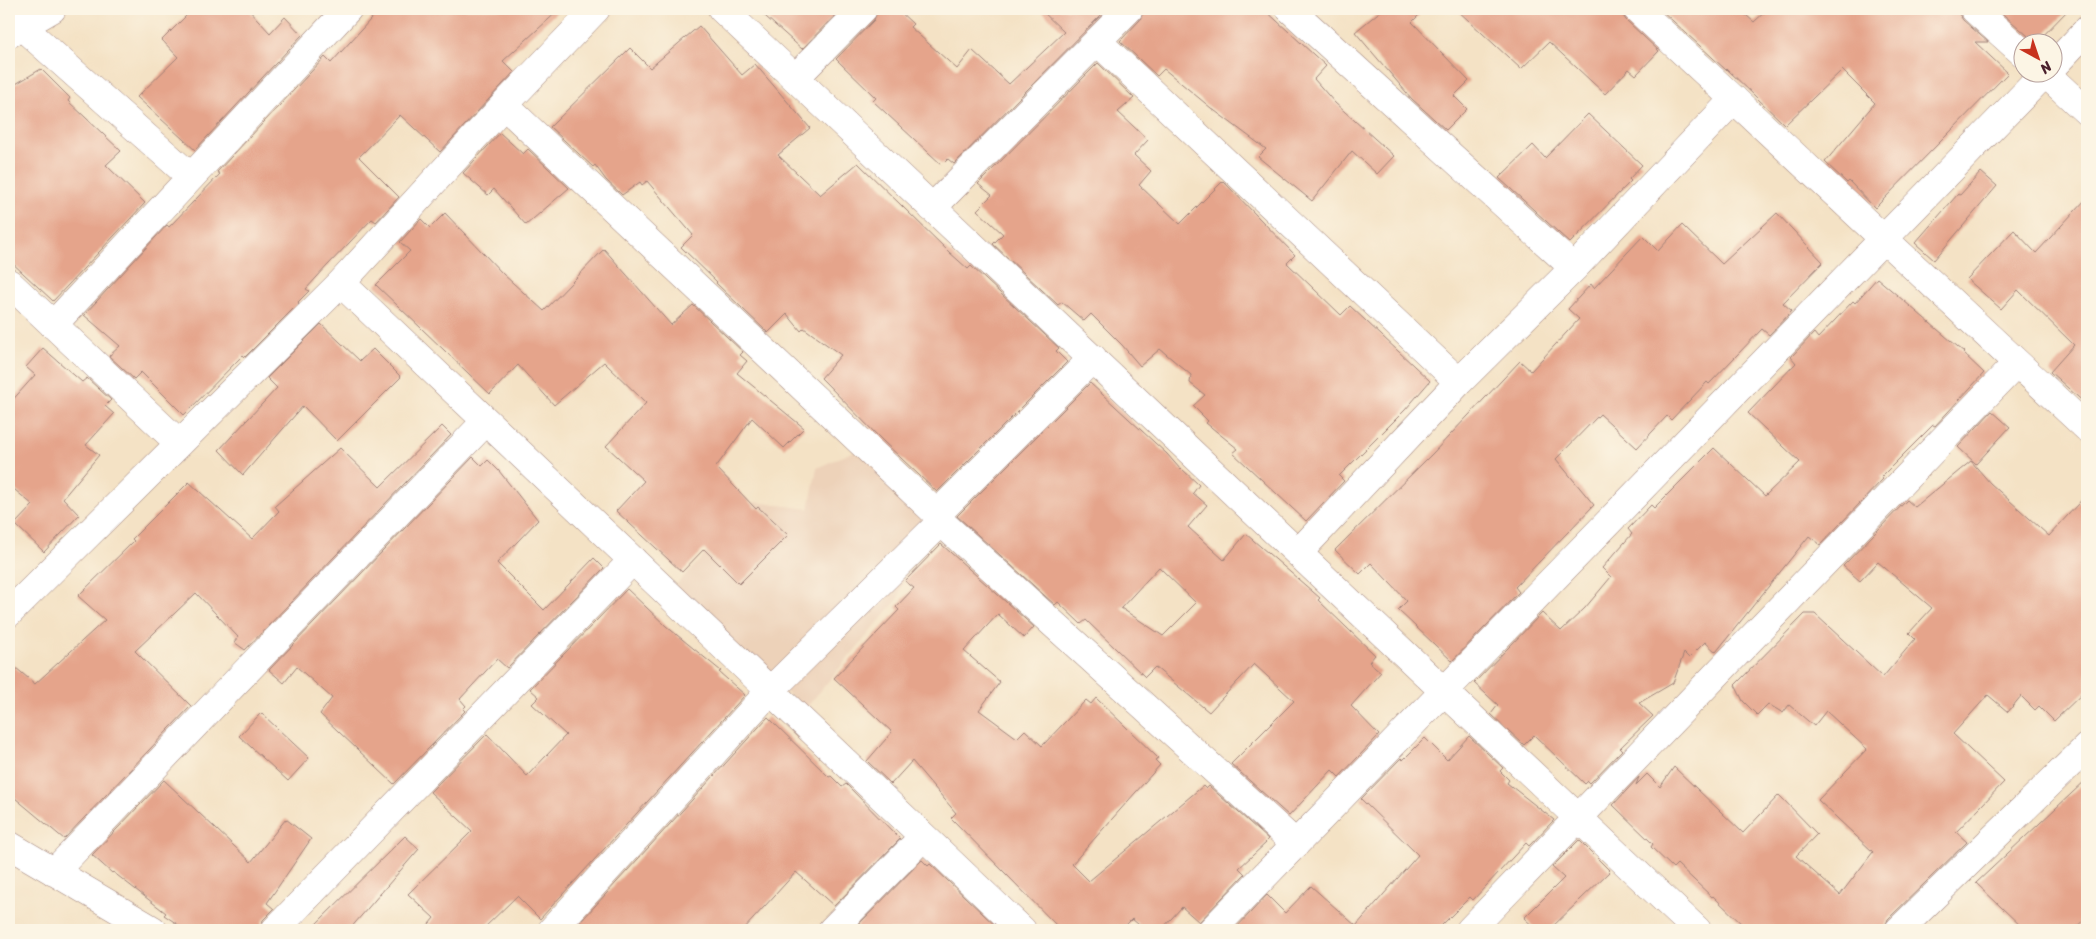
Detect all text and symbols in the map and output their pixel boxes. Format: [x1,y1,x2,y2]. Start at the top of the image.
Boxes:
north arrow [2014,32,2064,82]
text: N [2034,54,2059,80]

